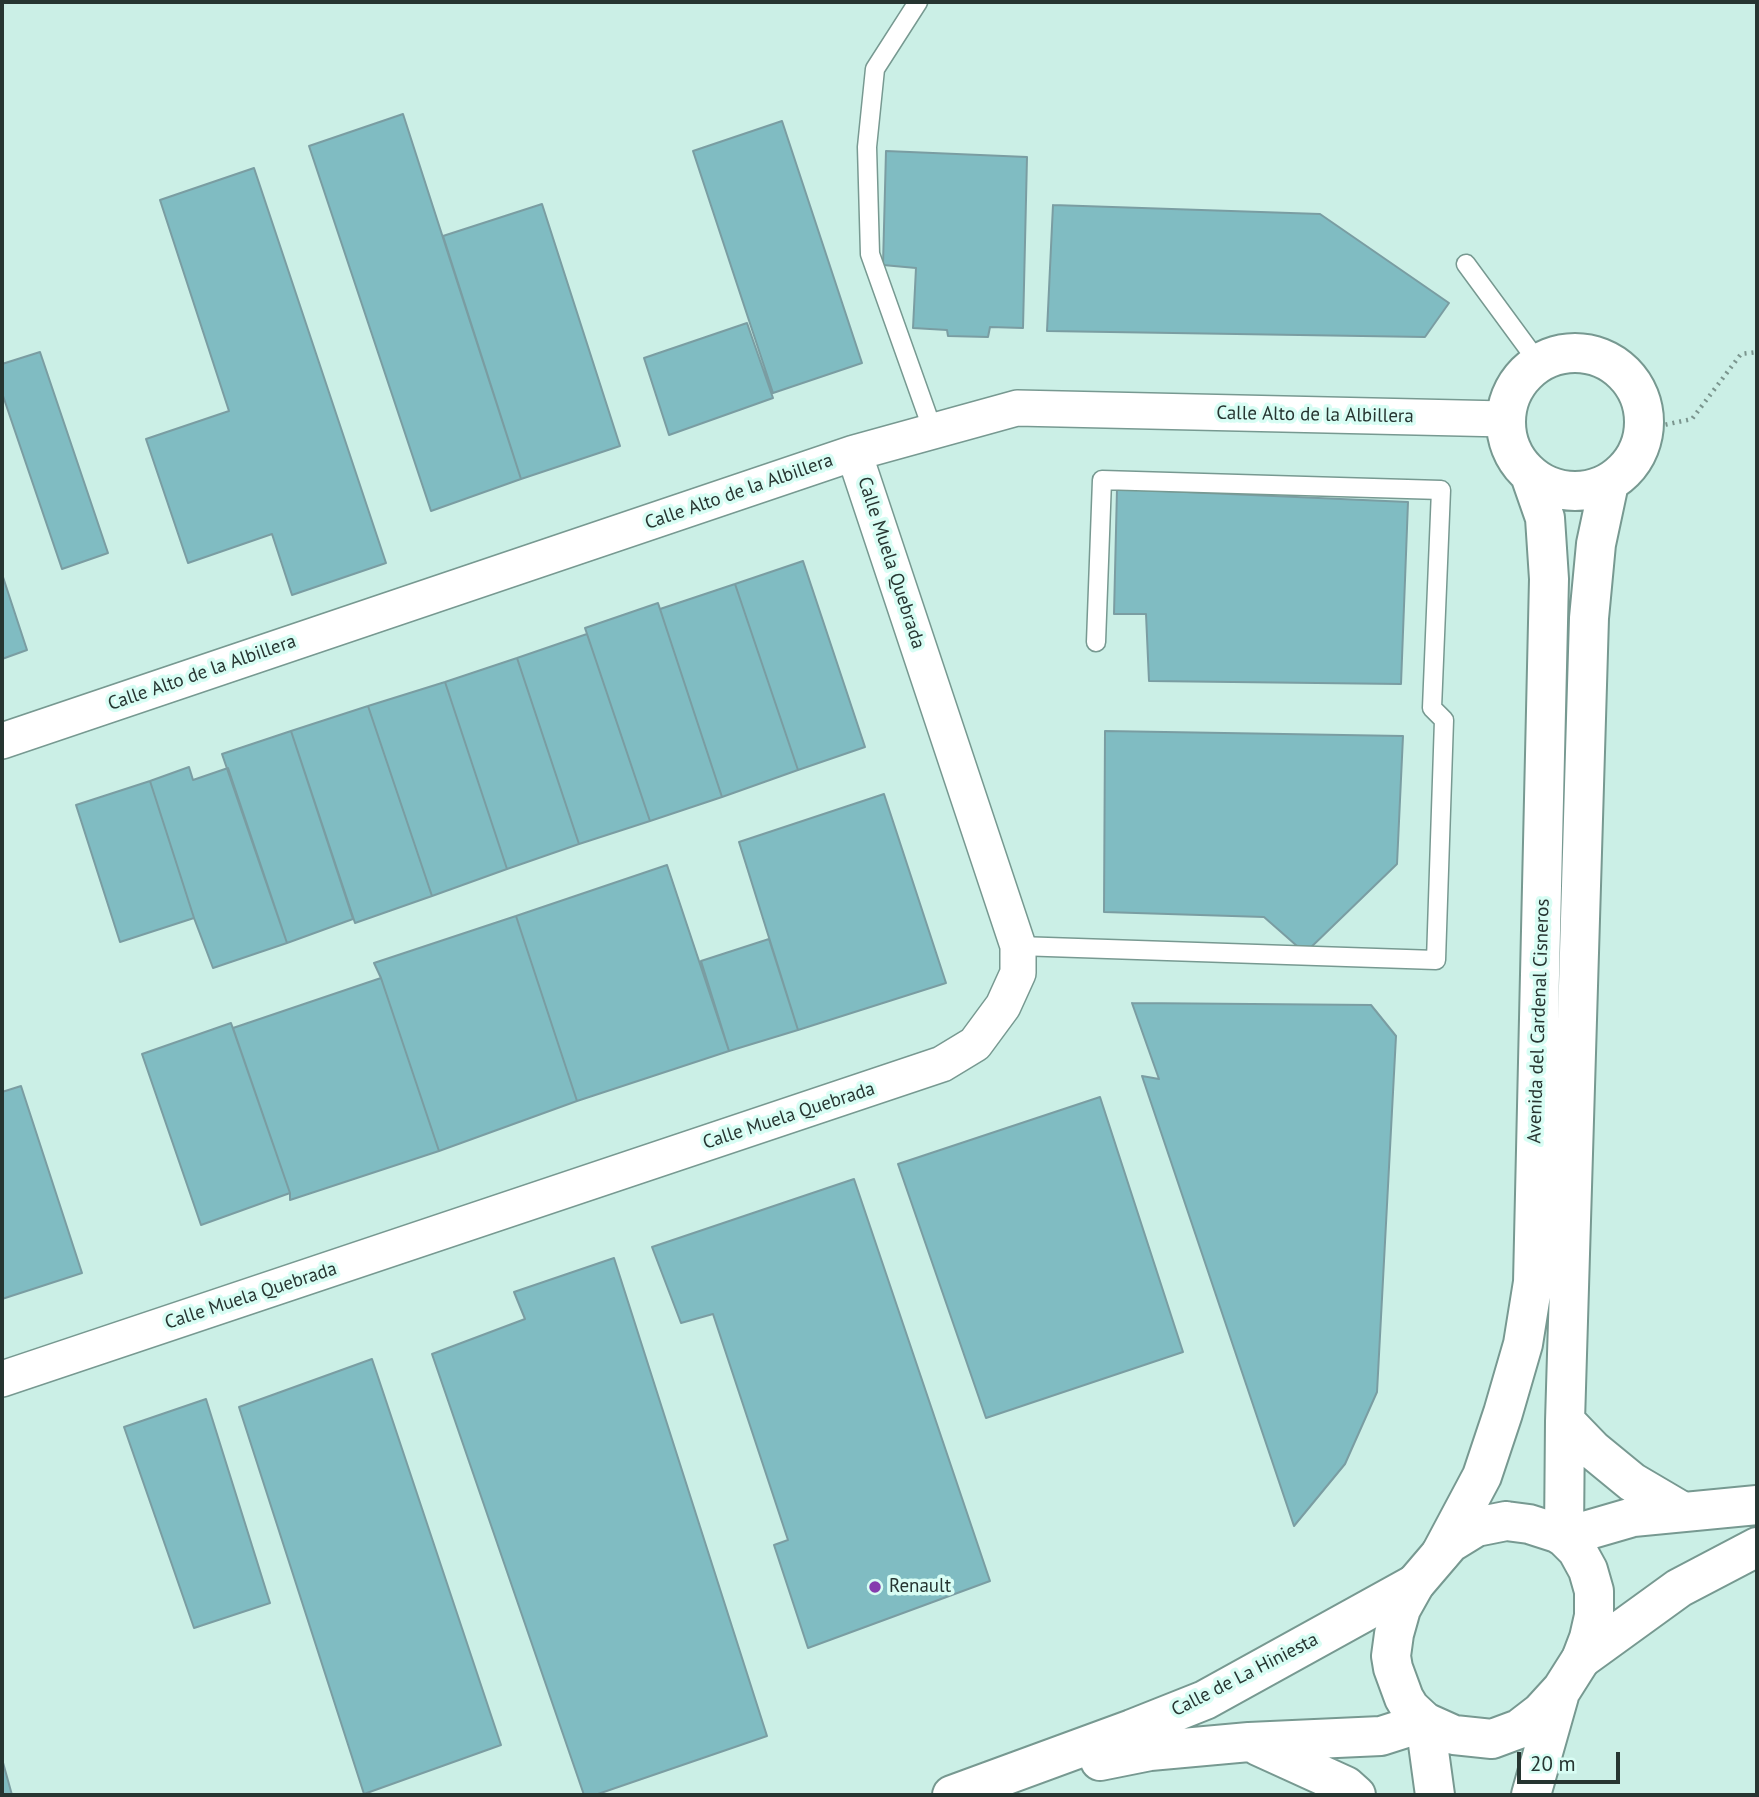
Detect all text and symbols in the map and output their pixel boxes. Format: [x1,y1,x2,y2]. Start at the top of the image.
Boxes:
street label: Calle Alto de la Albillera [1216,402,1414,428]
street label: Calle Alto de la Albillera [642,449,836,535]
street label: Calle Muela Quebrada [852,474,930,652]
street label: Calle Alto de la Albillera [105,630,299,716]
street label: Avenida del Cardenal Cisneros [1523,898,1555,1144]
street label: Calle Muela Quebrada [700,1077,878,1155]
street label: Calle Muela Quebrada [162,1257,340,1335]
place label: Renault [889,1576,951,1598]
marker: Renault [867,1579,883,1595]
street label: Calle de La Hiniesta [1168,1628,1322,1722]
scale bar [1521,1738,1624,1782]
text: 20 m [1530,1750,1576,1777]

